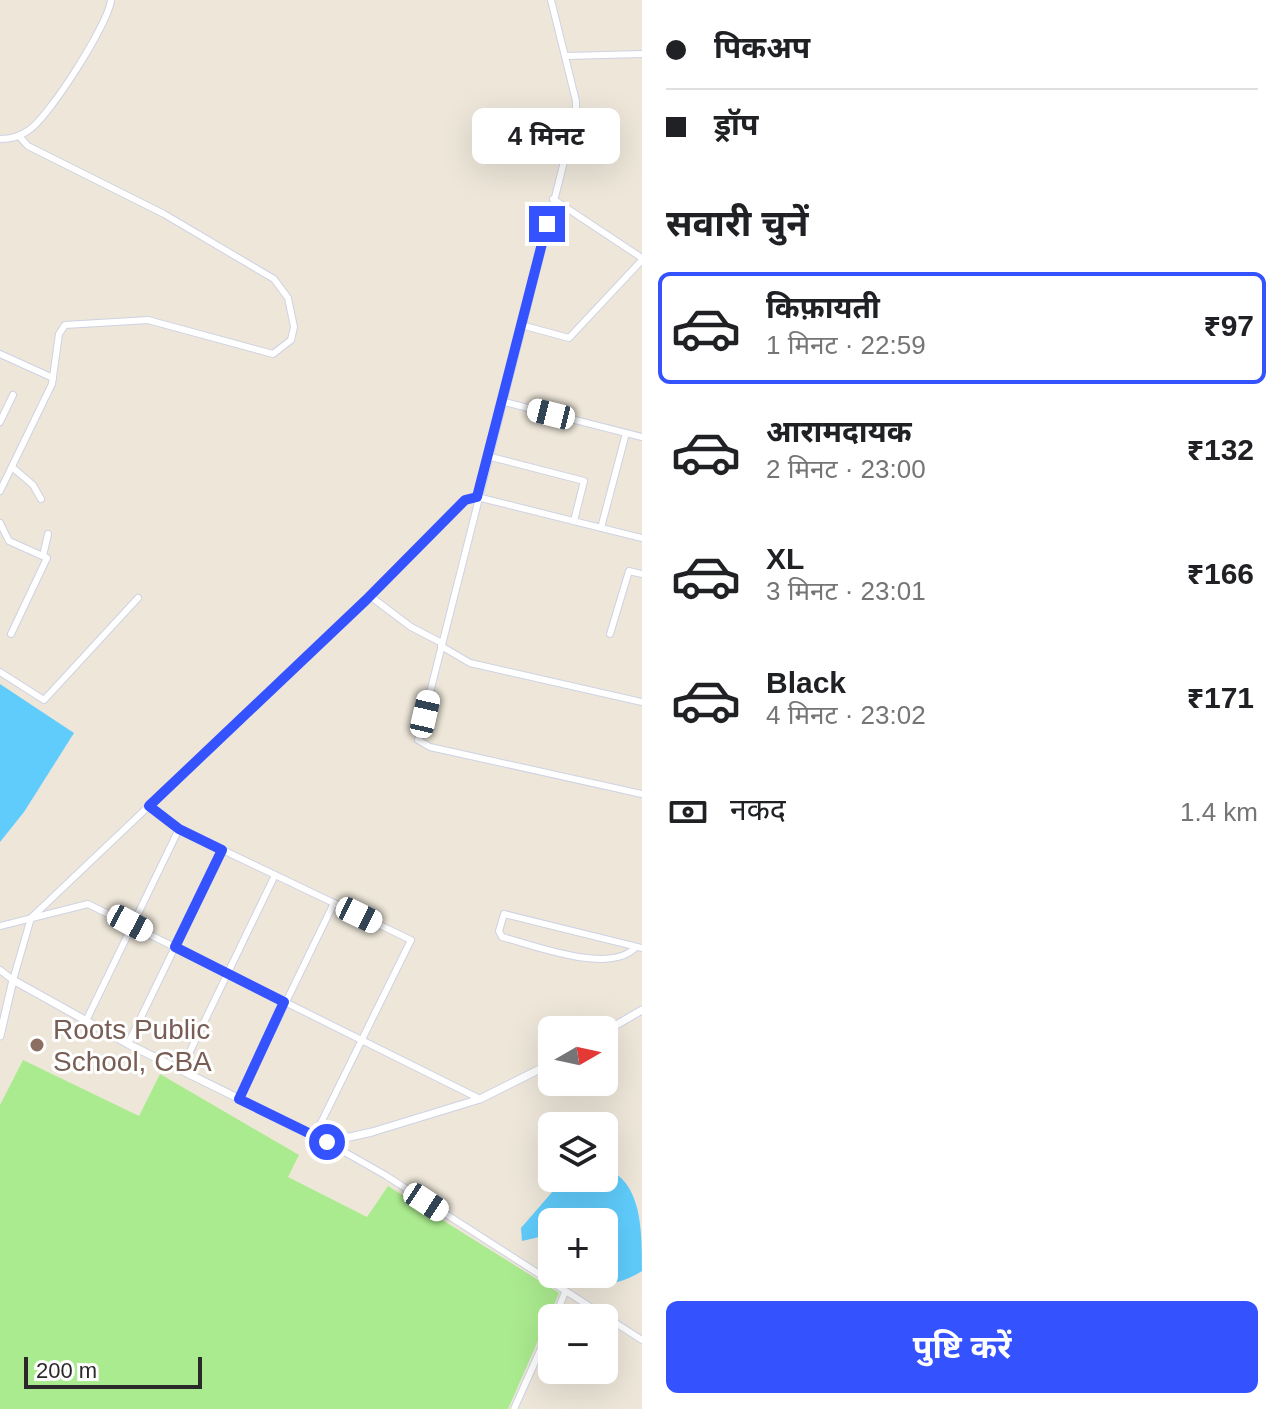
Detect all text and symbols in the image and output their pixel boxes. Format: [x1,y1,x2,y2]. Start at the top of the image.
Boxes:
text: पिकअप [714,31,810,64]
callout: 4 मिनट [473,108,621,164]
text: ड्रॉप [714,108,758,141]
text: 4 मिनट [508,121,584,151]
text: सवारी चुनें [666,203,808,244]
route end [529,206,565,242]
text: किफ़ायती [766,291,880,324]
icon: car [670,292,742,364]
text: ₹97 [1203,309,1254,342]
text: 1 मिनट · 22:59 [766,330,926,360]
car [525,397,577,431]
text: आरामदायक [766,415,912,448]
icon: car [670,416,742,488]
text: ₹132 [1187,433,1254,466]
text: 2 मिनट · 23:00 [766,454,926,484]
icon: car [670,540,742,612]
text: XL [766,542,804,575]
text: ₹166 [1187,557,1254,590]
text: 3 मिनट · 23:01 [766,576,926,606]
icon: car [670,664,742,736]
text: Black [766,666,846,699]
text: ₹171 [1187,681,1254,714]
car [408,688,442,740]
text: 4 मिनट · 23:02 [766,700,926,730]
icon: cash [666,790,710,834]
text: नकद [730,793,786,826]
text: 1.4 km [1180,797,1258,827]
car [332,894,386,936]
car [103,901,157,945]
place label: Roots Public School, CBA [53,1014,212,1077]
north arrow [538,1016,618,1096]
map controls [538,1016,618,1384]
marker: Roots Public School, CBA [28,1036,46,1054]
button: layers [538,1112,618,1192]
route start [309,1124,345,1160]
car [399,1179,453,1225]
button: + [538,1208,618,1288]
button: पुष्टि करें [666,1301,1258,1393]
button: − [538,1304,618,1384]
scale bar [24,1353,202,1389]
text: 200 m [36,1358,97,1383]

